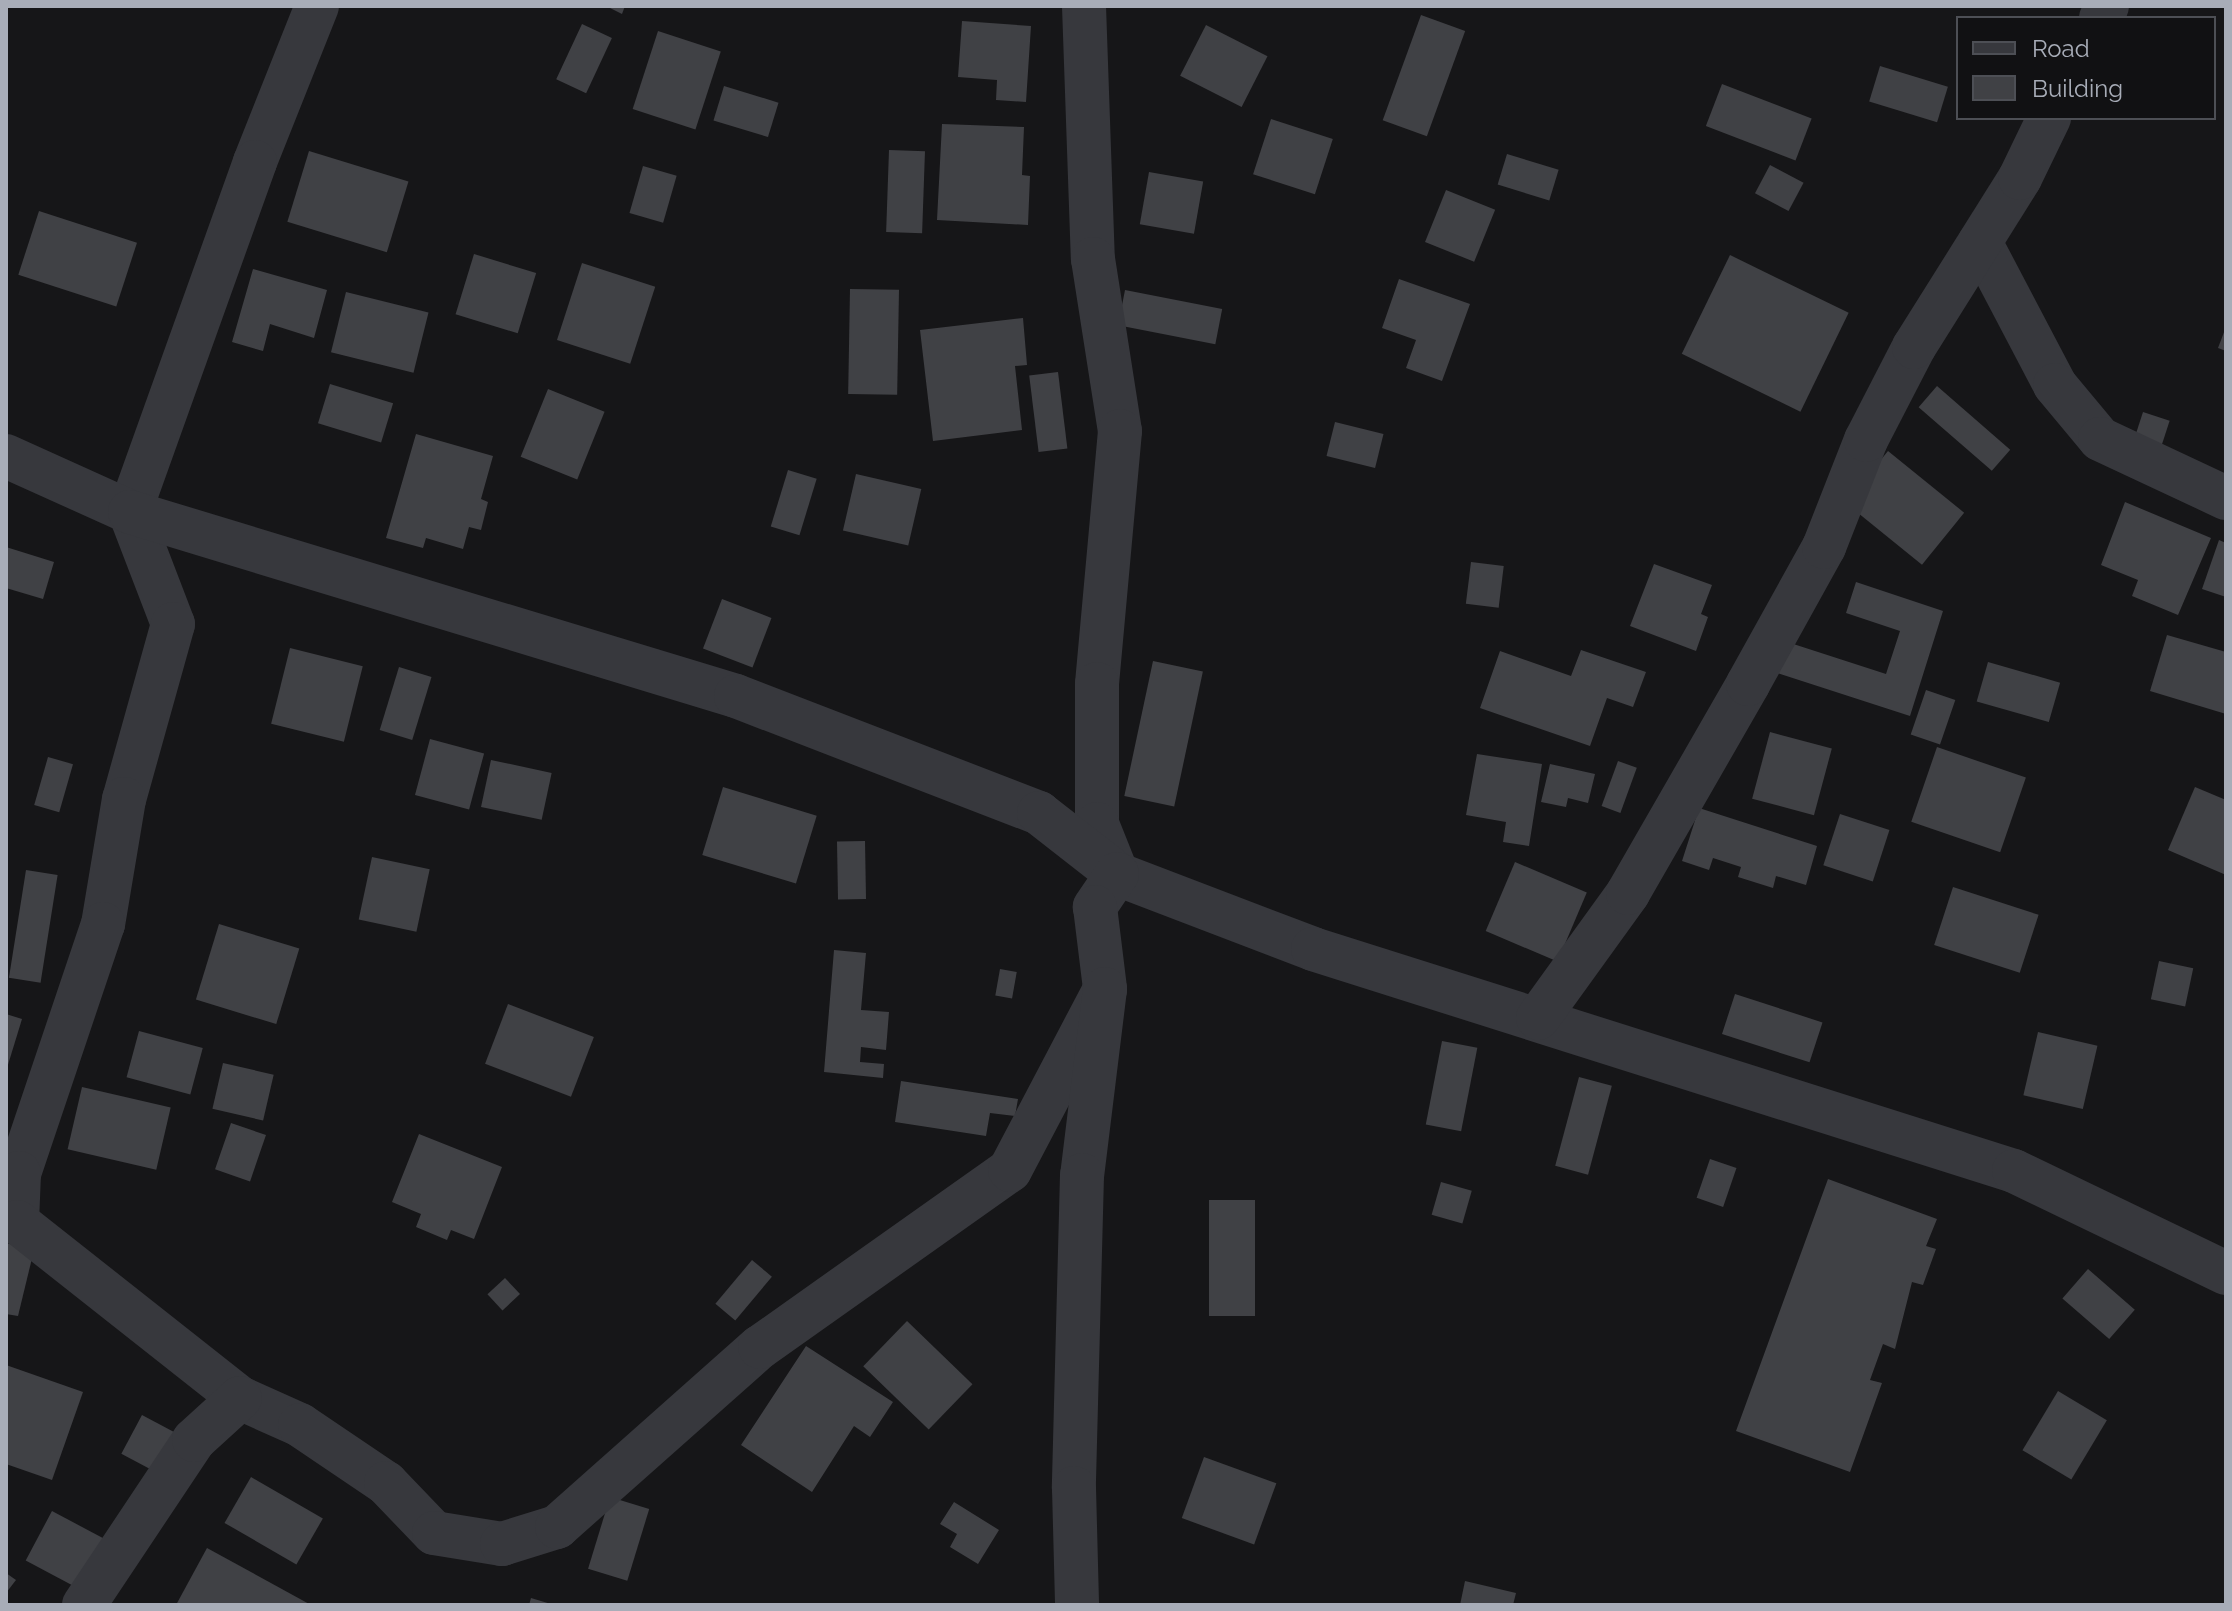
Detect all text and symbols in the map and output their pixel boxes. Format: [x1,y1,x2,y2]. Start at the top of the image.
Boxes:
legend [1956,16,2216,120]
text: Road [2032,34,2090,63]
text: Building [2032,74,2123,103]

